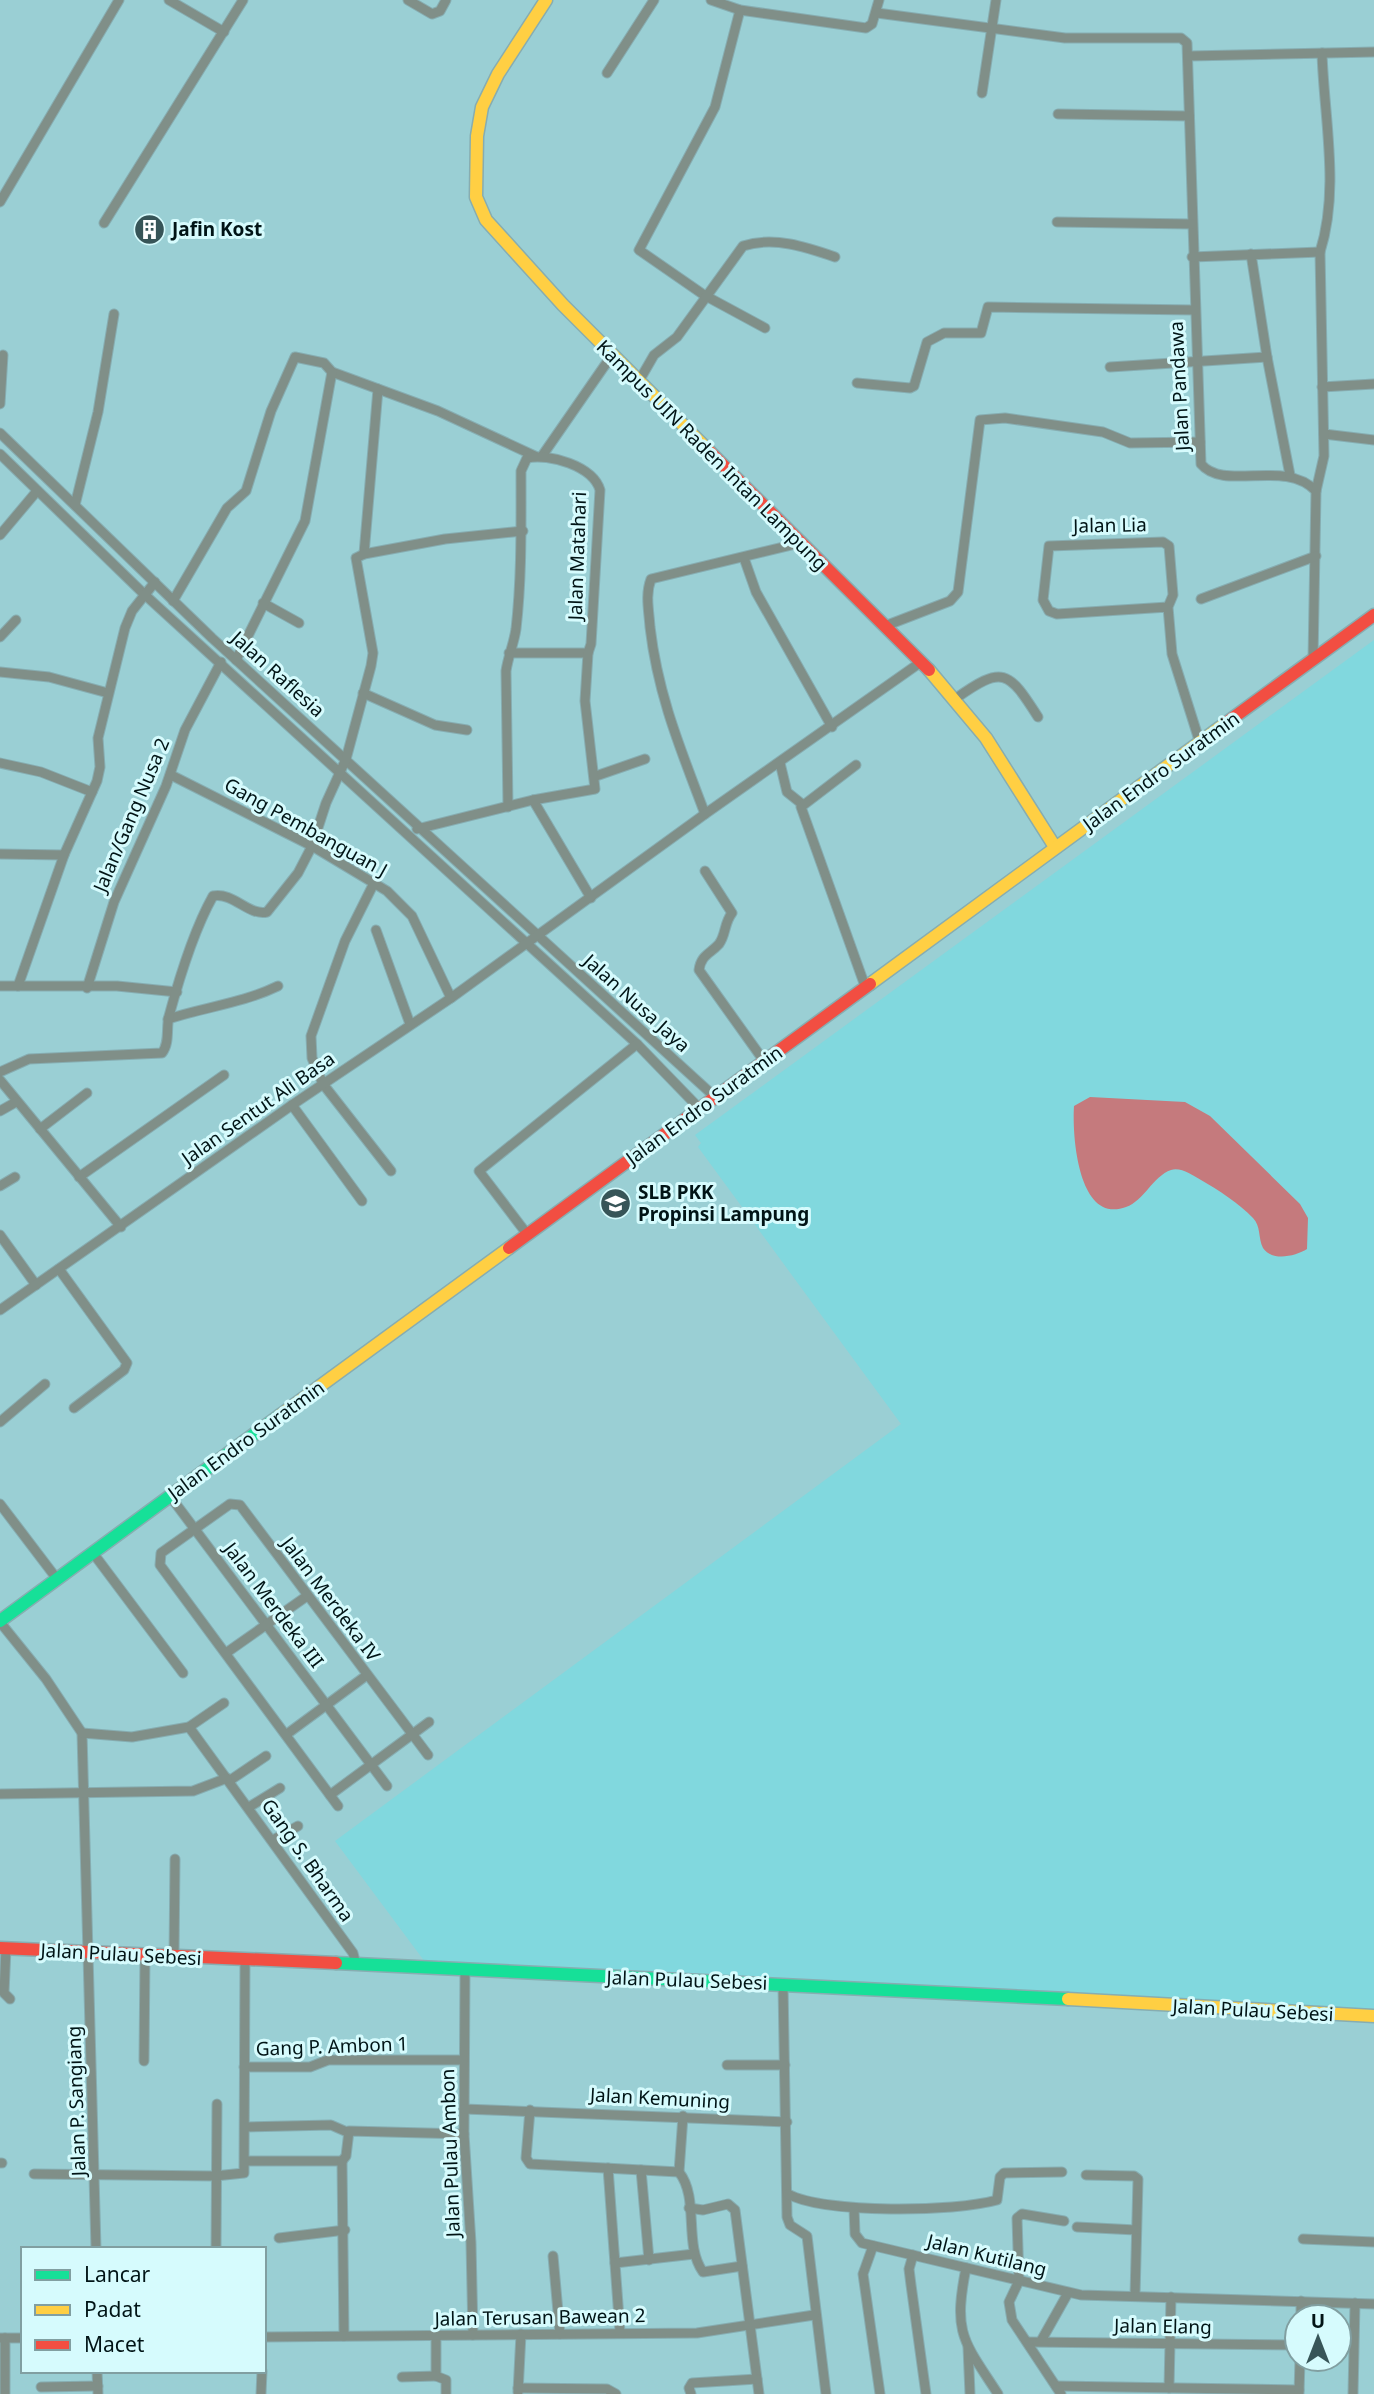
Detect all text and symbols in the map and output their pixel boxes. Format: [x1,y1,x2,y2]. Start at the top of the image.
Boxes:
building icon: Jafin Kost [132,212,166,246]
place label: Jafin Kost [170,216,262,242]
street label: Jalan Pandawa [1163,320,1195,454]
street label: Kampus UIN Raden Intan Lampung [591,334,833,576]
street label: Jalan Matahari [562,491,592,623]
street label: Jalan Lia [1071,511,1147,539]
street label: Jalan Raflesia [224,624,330,723]
street label: Jalan Endro Suratmin [1076,705,1245,838]
street label: Jalan/Gang Nusa 2 [86,734,175,898]
street label: Gang Pembanguan J [220,771,392,883]
street label: Jalan Nusa Jaya [577,947,696,1058]
street label: Jalan Endro Suratmin [619,1039,788,1172]
street label: Jalan Sentut Ali Basa [175,1045,340,1172]
place label: SLB PKK Propinsi Lampung [638,1179,809,1227]
school or university icon: SLB PKK Propinsi Lampung [598,1186,632,1220]
street label: Jalan Endro Suratmin [161,1374,330,1507]
street label: Jalan Merdeka IV [274,1530,387,1667]
street label: Jalan Merdeka III [217,1535,330,1673]
street label: Gang S. Bharma [256,1793,360,1927]
street label: Jalan Pulau Sebesi [38,1937,202,1971]
street label: Jalan Pulau Sebesi [604,1964,768,1996]
street label: Jalan Pulau Sebesi [1170,1993,1334,2027]
street label: Jalan P. Sangiang [60,2025,92,2179]
street label: Gang P. Ambon 1 [255,2030,409,2062]
street label: Jalan Pulau Ambon [434,2068,466,2240]
street label: Jalan Kemuning [587,2081,731,2115]
street label: Jalan Kutilang [923,2227,1049,2282]
legend [21,2247,266,2373]
text: Lancar [84,2260,151,2288]
text: Padat [84,2295,141,2323]
street label: Jalan Terusan Bawean 2 [432,2302,646,2332]
north arrow [1283,2303,1353,2373]
text: U [1311,2308,1325,2334]
street label: Jalan Elang [1112,2312,1212,2340]
text: Macet [84,2330,145,2358]

